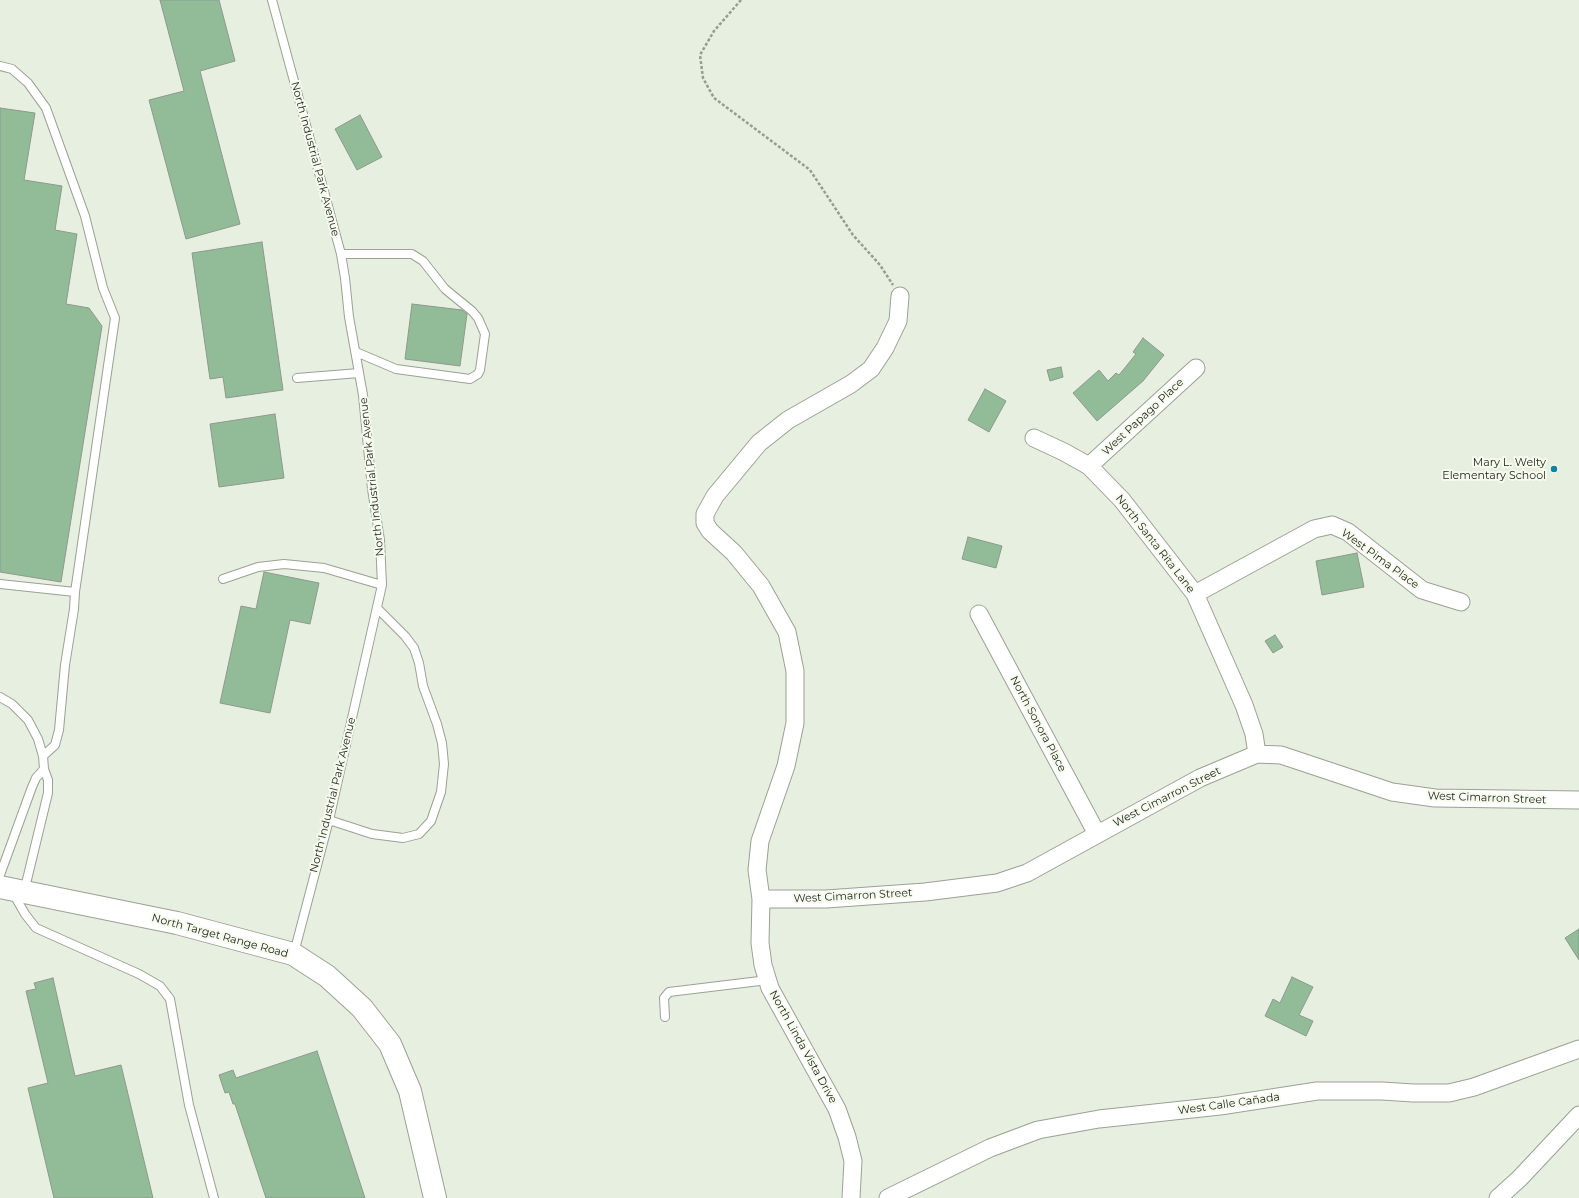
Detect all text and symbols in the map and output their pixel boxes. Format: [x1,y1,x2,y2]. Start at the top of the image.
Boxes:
street label: North Industrial Park Avenue [288,80,342,238]
street label: West Papago Place [1100,376,1186,458]
street label: North Industrial Park Avenue [357,397,387,557]
place label: Mary L. Welty Elementary School [1442,456,1546,482]
marker: Mary L. Welty Elementary School [1549,464,1559,474]
street label: North Santa Rita Lane [1113,492,1197,596]
street label: West Pima Place [1339,526,1421,592]
street label: North Sonora Place [1007,674,1069,774]
street label: North Industrial Park Avenue [307,716,359,874]
street label: West Cimarron Street [1111,764,1223,830]
street label: West Cimarron Street [1427,789,1547,807]
street label: West Cimarron Street [793,886,913,906]
street label: North Target Range Road [150,911,290,961]
street label: North Linda Vista Drive [766,988,840,1106]
street label: West Calle Cañada [1177,1090,1281,1118]

